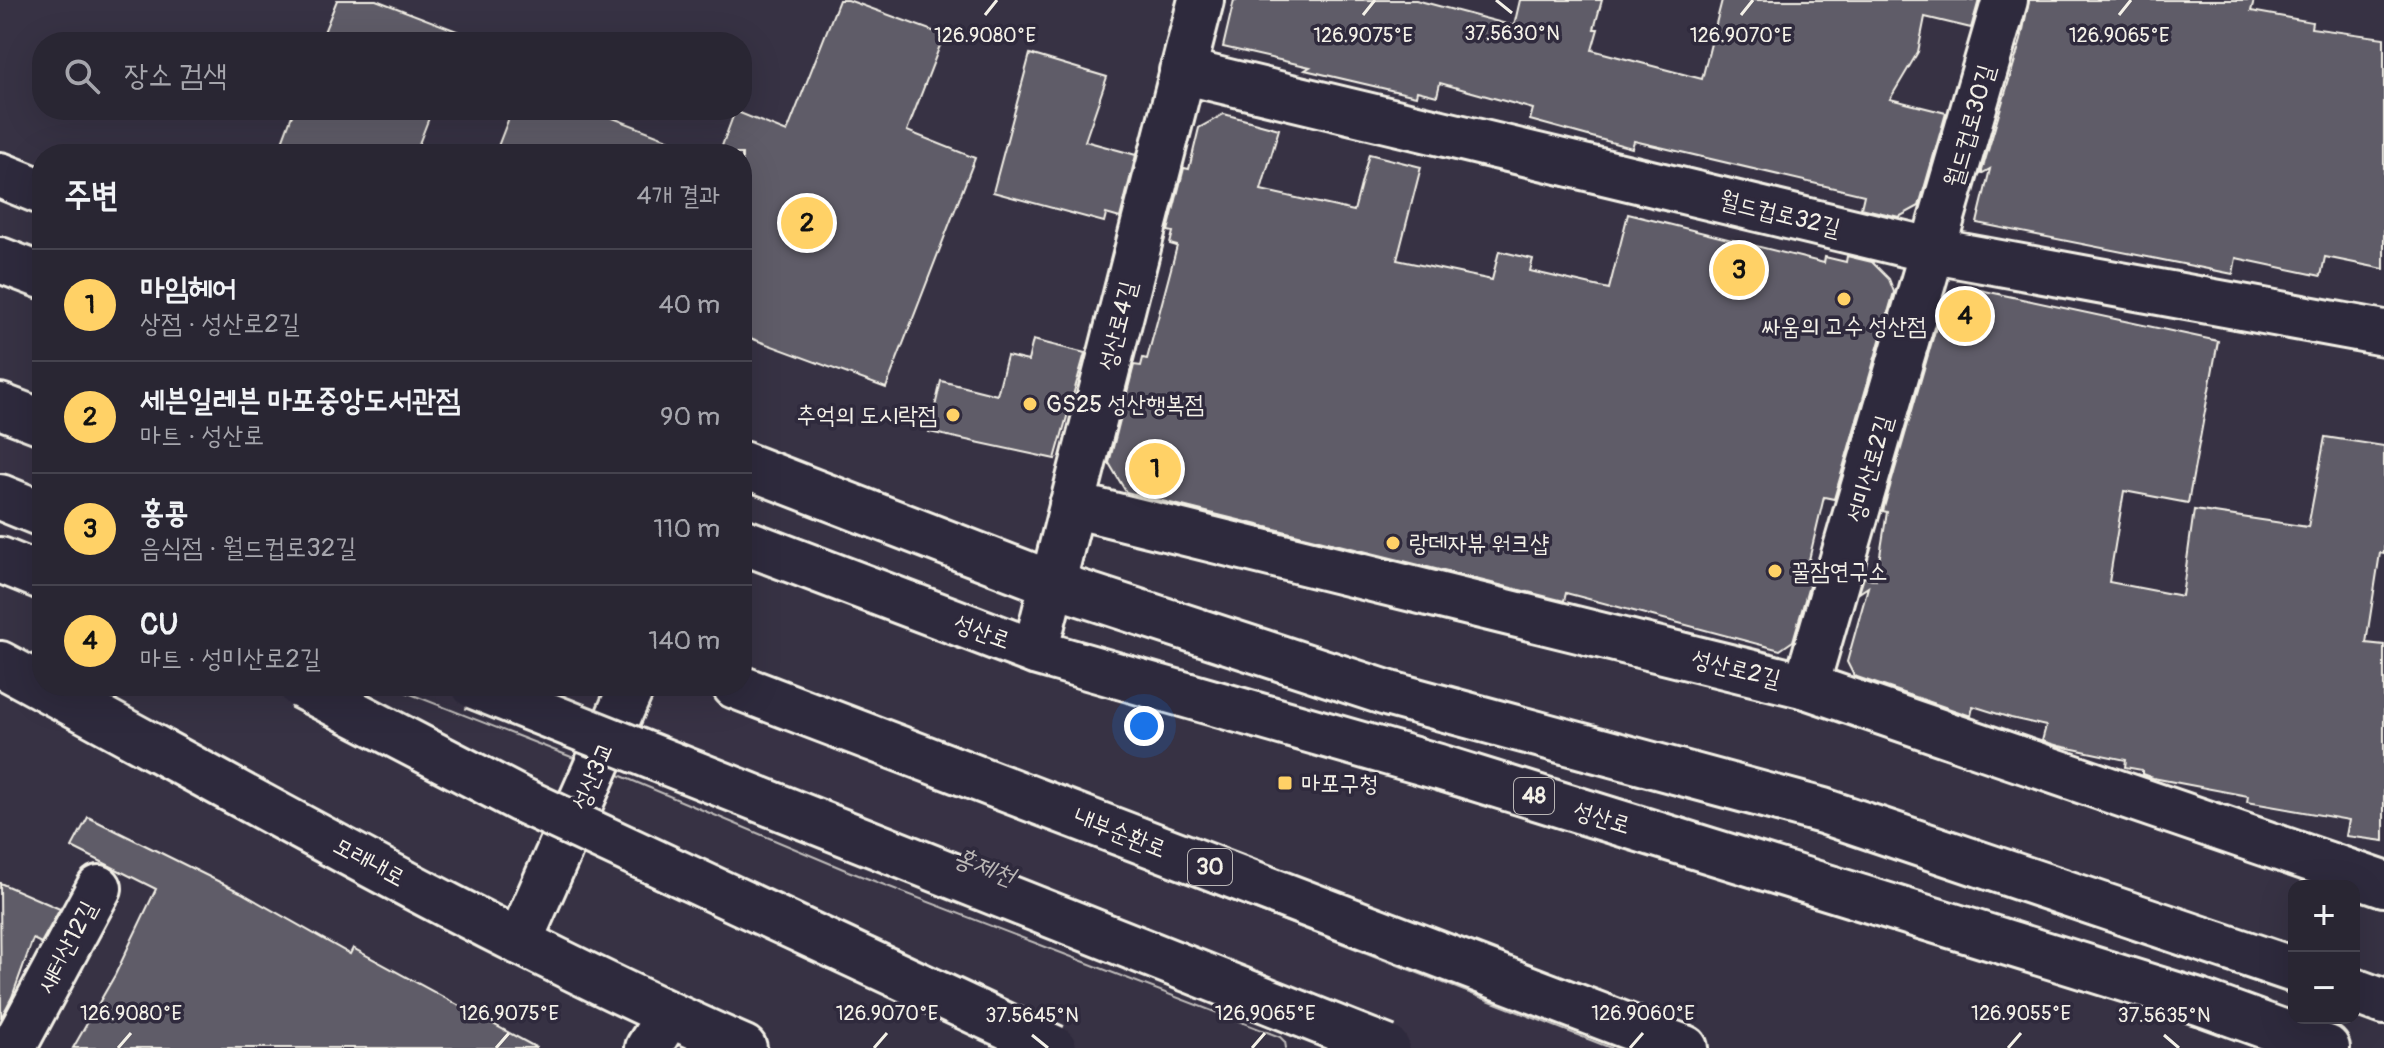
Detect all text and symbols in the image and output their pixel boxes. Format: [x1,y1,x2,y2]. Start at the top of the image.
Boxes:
text: 37.5630°N [1464,21,1560,46]
text: 126.9080°E [934,23,1036,48]
text: 126.9075°E [1313,23,1413,48]
text: 126.9070°E [1690,23,1792,48]
text: 126.9065°E [2069,23,2169,48]
search box [32,32,752,120]
icon: search [60,54,104,98]
text: 장소 검색 [124,57,227,94]
street label: 월드컵로30길 [1939,61,2001,191]
text: 주변 [64,174,119,217]
text: 4개 결과 [637,180,720,212]
street label: 월드컵로32길 [1717,185,1843,243]
pin: 2 [781,193,833,253]
pin: 3 [1713,240,1765,300]
text: 마임헤어 [140,270,237,307]
street label: 성산로4길 [1093,278,1143,374]
pin: 4 [1939,286,1991,346]
text: 1 [85,289,95,321]
text: 40 m [658,289,720,321]
marker: 싸움의 고수 성산점 [1835,290,1853,308]
text: 상점 · 성산로2길 [140,308,300,340]
place label: 싸움의 고수 성산점 [1762,312,1926,341]
text: 세븐일레븐 마포중앙도서관점 [140,382,460,419]
place label: GS25 성산행복점 [1046,390,1204,419]
marker: GS25 성산행복점 [1021,395,1039,413]
text: 2 [83,401,97,433]
text: 90 m [660,401,720,433]
place label: 추억의 도시락점 [797,401,937,430]
marker: 추억의 도시락점 [944,406,962,424]
street label: 성미산로2길 [1841,412,1899,526]
text: 마트 · 성산로 [140,420,264,452]
pin: 1 [1129,439,1181,499]
text: 홍콩 [140,494,188,531]
text: 3 [83,513,97,545]
text: 110 m [653,513,720,545]
place label: 랑데자뷰 워크샵 [1409,529,1549,558]
text: 음식점 · 월드컵로32길 [140,532,356,564]
marker: 랑데자뷰 워크샵 [1384,534,1402,552]
place label: 꿀잠연구소 [1791,557,1888,586]
marker: 꿀잠연구소 [1766,562,1784,580]
text: CU [140,606,178,643]
street label: 성산로 [950,608,1014,656]
text: 4 [82,625,98,657]
text: 140 m [648,625,720,657]
text: 마트 · 성미산로2길 [140,643,321,675]
street label: 성산로2길 [1689,644,1783,694]
your location [1124,706,1164,746]
street label: 성산3교 [566,737,620,815]
place label: 마포구청 [1301,769,1378,798]
marker: 마포구청 [1276,774,1294,792]
road number: 48 [1514,778,1554,814]
street label: 성산로 [1570,796,1634,840]
street label: 내부순환로 [1070,802,1170,864]
street label: 모래내로 [328,831,410,893]
water label: 홍제천 [949,841,1022,894]
road number: 30 [1188,849,1232,885]
map controls [2288,880,2360,1024]
button: + [2288,880,2360,952]
street label: 새터산12길 [31,896,103,998]
button: − [2288,952,2360,1024]
text: 126.9080°E [80,1001,182,1026]
text: 126.9075°E [459,1001,559,1026]
text: 126.9070°E [836,1001,938,1026]
text: 126.9065°E [1215,1001,1315,1026]
text: 126.9060°E [1591,1001,1695,1026]
text: 126.9055°E [1971,1001,2071,1026]
text: 37.5645°N [985,1003,1079,1028]
text: 37.5635°N [2118,1003,2210,1028]

